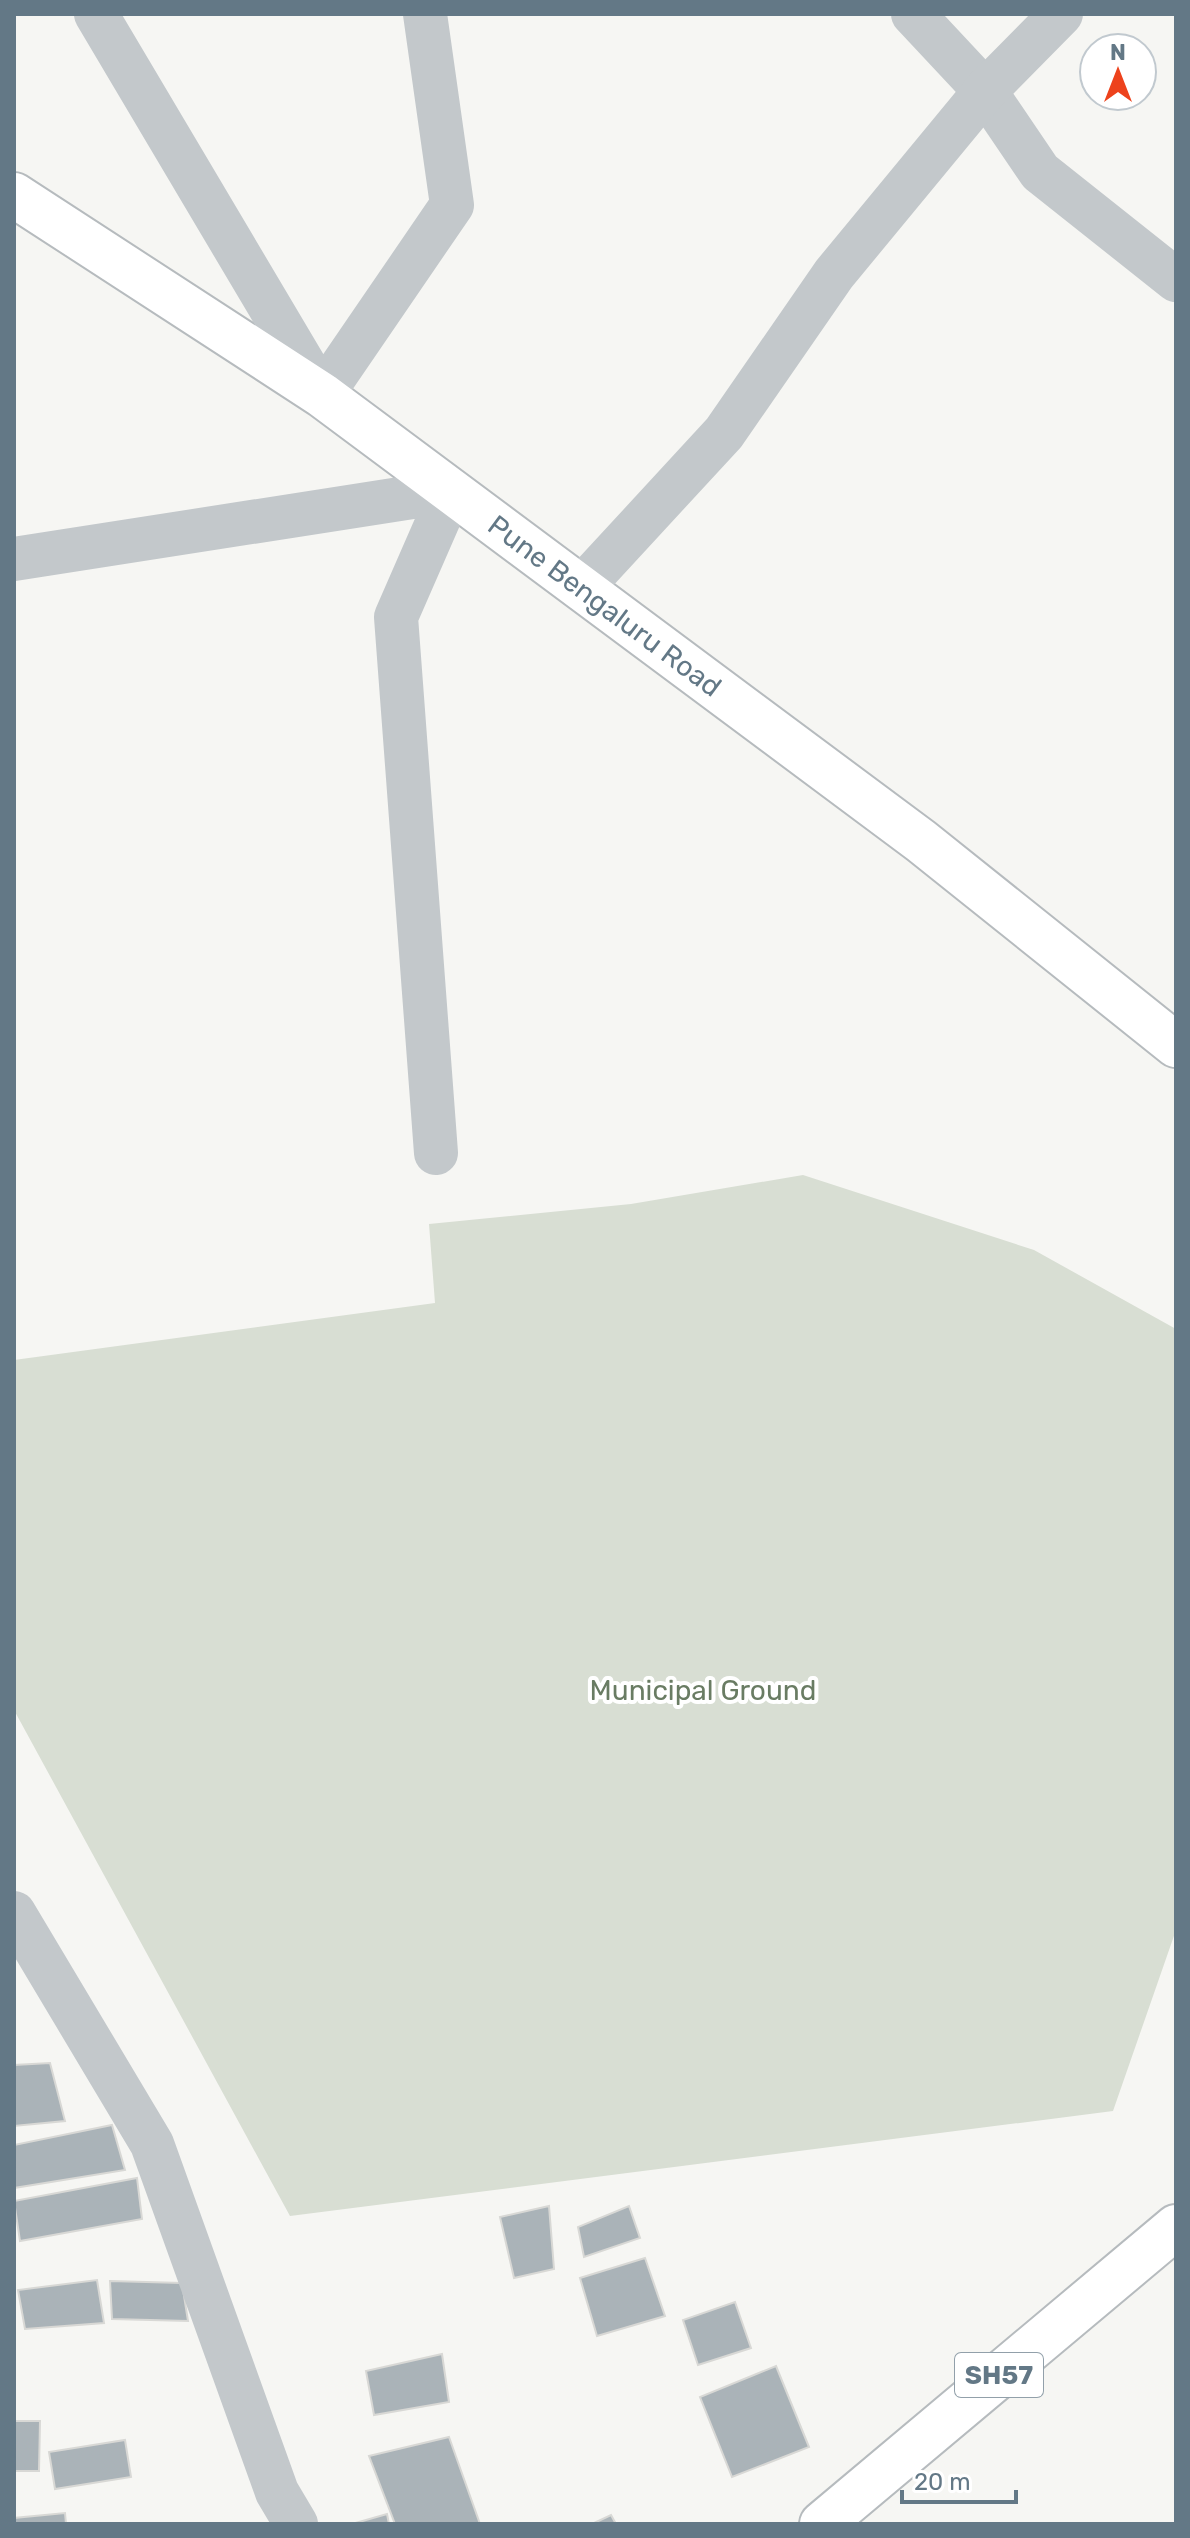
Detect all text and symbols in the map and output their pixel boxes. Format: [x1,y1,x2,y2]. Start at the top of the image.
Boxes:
north arrow [1078,32,1158,112]
text: N [1110,39,1126,66]
street label: Pune Bengaluru Road [482,508,728,703]
park label: Municipal Ground [590,1674,816,1707]
road number: SH57 [955,2353,1043,2397]
scale bar [902,2454,1016,2504]
text: 20 m [914,2468,971,2496]

